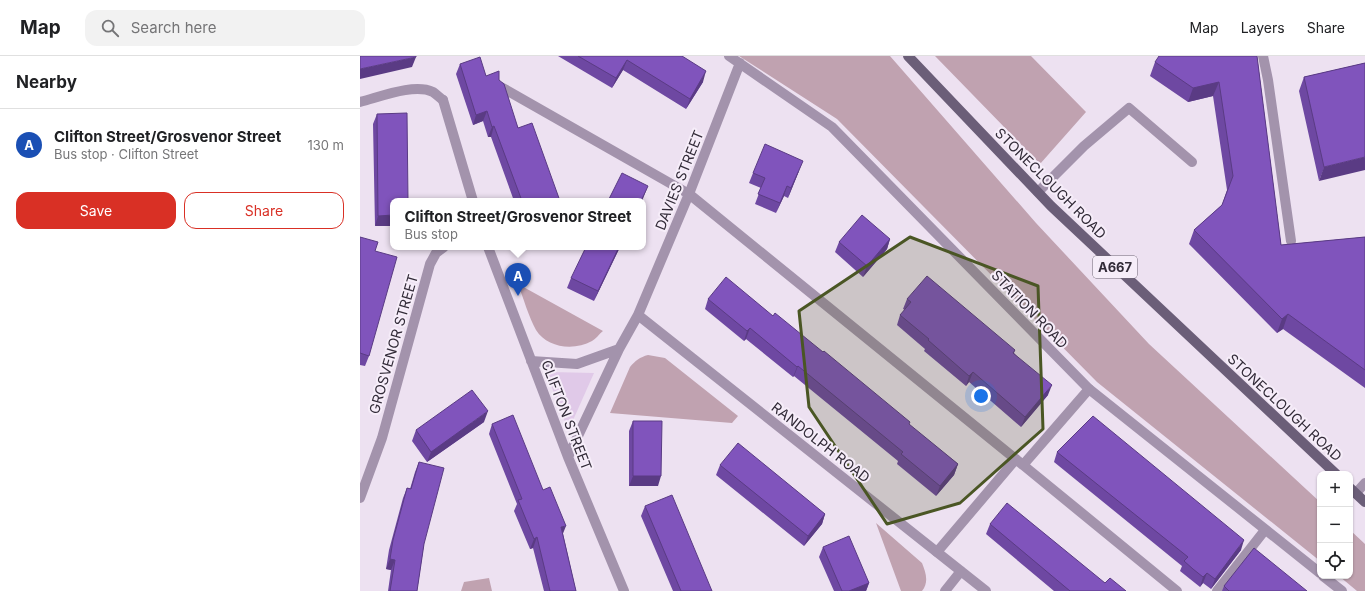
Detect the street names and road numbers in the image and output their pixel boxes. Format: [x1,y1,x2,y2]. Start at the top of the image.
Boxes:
street label: STONECLOUGH ROAD [992,124,1110,242]
street label: DAVIES STREET [651,128,707,232]
road number: A667 [1093,256,1137,278]
street label: STATION ROAD [988,266,1072,352]
street label: GROSVENOR STREET [365,272,421,416]
street label: STONECLOUGH ROAD [1224,350,1346,464]
street label: CLIFTON STREET [538,357,596,473]
street label: RANDOLPH ROAD [768,398,874,486]

